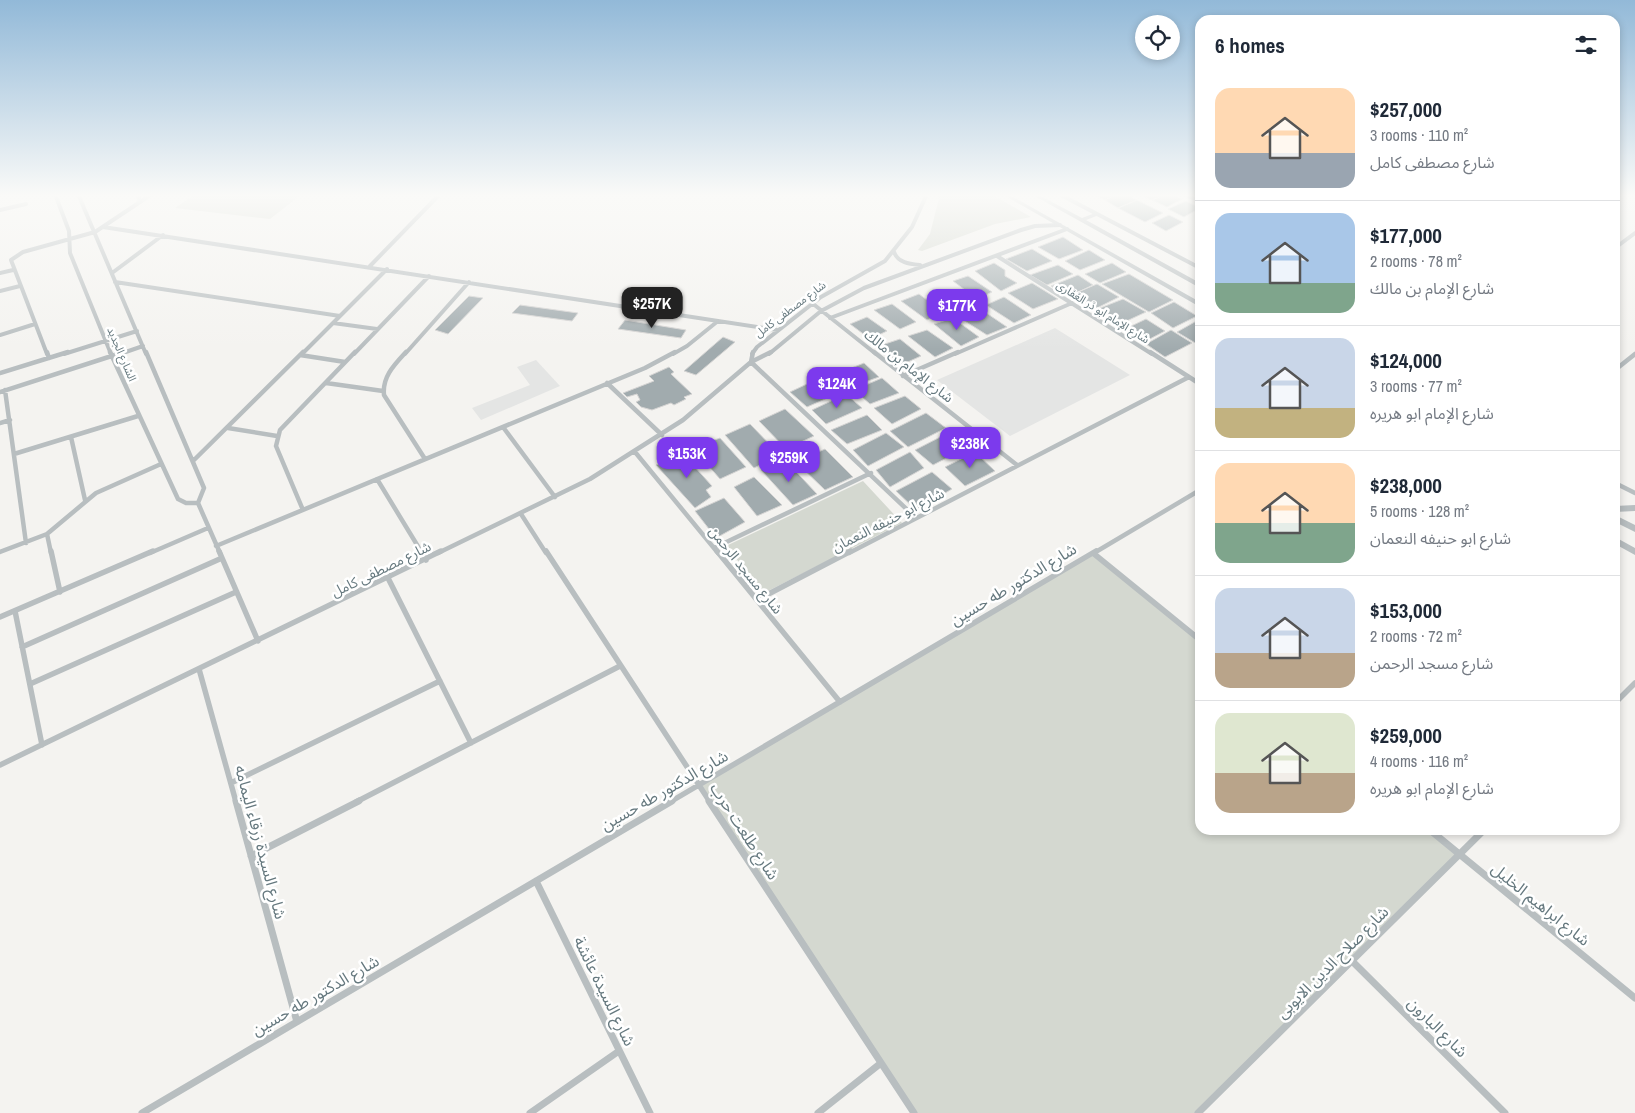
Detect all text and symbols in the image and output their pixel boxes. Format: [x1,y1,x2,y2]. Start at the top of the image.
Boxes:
map controls [1135,15,1180,60]
button: locate [1135,15,1180,60]
text: 6 homes [1215,31,1285,60]
icon: filters [1572,31,1600,59]
text: $257,000 [1370,95,1442,124]
icon: home [1255,108,1315,168]
text: 3 rooms · 110 m² [1370,124,1468,146]
text: شارع مصطفى كامل [1370,151,1494,173]
text: $177,000 [1370,221,1442,250]
icon: home [1255,233,1315,293]
text: 2 rooms · 78 m² [1370,250,1462,272]
street label: شارع مصطفى كامل [752,277,829,341]
text: شارع الإمام بن مالك [1370,277,1494,299]
street label: شارع الإمام ابو ذر الغفارى [1053,278,1152,347]
pin: $257K [617,286,687,329]
pin: $177K [922,288,992,331]
text: $257K [633,292,671,314]
text: $177K [938,294,976,316]
street label: الشارع الجديد [103,325,140,384]
street label: شارع الإمام بن مالك [859,326,957,408]
text: $124,000 [1370,346,1442,375]
icon: home [1255,358,1315,418]
pin: $124K [802,366,872,409]
text: $124K [818,372,856,394]
text: 3 rooms · 77 m² [1370,375,1462,397]
text: شارع الإمام ابو هريره [1370,402,1494,424]
pin: $238K [935,426,1005,469]
text: $238K [951,432,989,454]
pin: $153K [652,436,722,479]
pin: $259K [754,440,824,483]
text: $153K [668,442,706,464]
text: $259K [770,446,808,468]
text: $238,000 [1370,471,1442,500]
icon: home [1255,483,1315,543]
street label: شارع ابو حنيفه النعمان [829,484,948,558]
text: 5 rooms · 128 m² [1370,500,1469,522]
street label: شارع مسجد الرحمن [704,522,787,619]
text: شارع ابو حنيفه النعمان [1370,527,1511,549]
street label: شارع مصطفى كامل [328,537,435,603]
street label: شارع الدكتور طه حسين [946,538,1081,632]
text: $153,000 [1370,596,1442,625]
icon: home [1255,608,1315,668]
text: 2 rooms · 72 m² [1370,625,1462,647]
text: شارع مسجد الرحمن [1370,652,1493,674]
text: $259,000 [1370,721,1442,750]
icon: home [1255,733,1315,793]
street label: شارع الدكتور طه حسين [596,745,733,837]
text: 4 rooms · 116 m² [1370,750,1468,772]
street label: شارع السيدة زرقاء اليمامه [228,763,292,922]
text: شارع الإمام ابو هريره [1370,777,1494,799]
street label: شارع طلعت حرب [704,778,785,885]
street label: شارع ابراهيم الخليل [1486,857,1595,952]
street label: شارع صلاح الدين الايوبى [1271,901,1395,1025]
street label: شارع السيدة عائشة [567,933,641,1050]
street label: شارع الدكتور طه حسين [247,950,384,1042]
street label: شارع البارون [1402,992,1473,1063]

